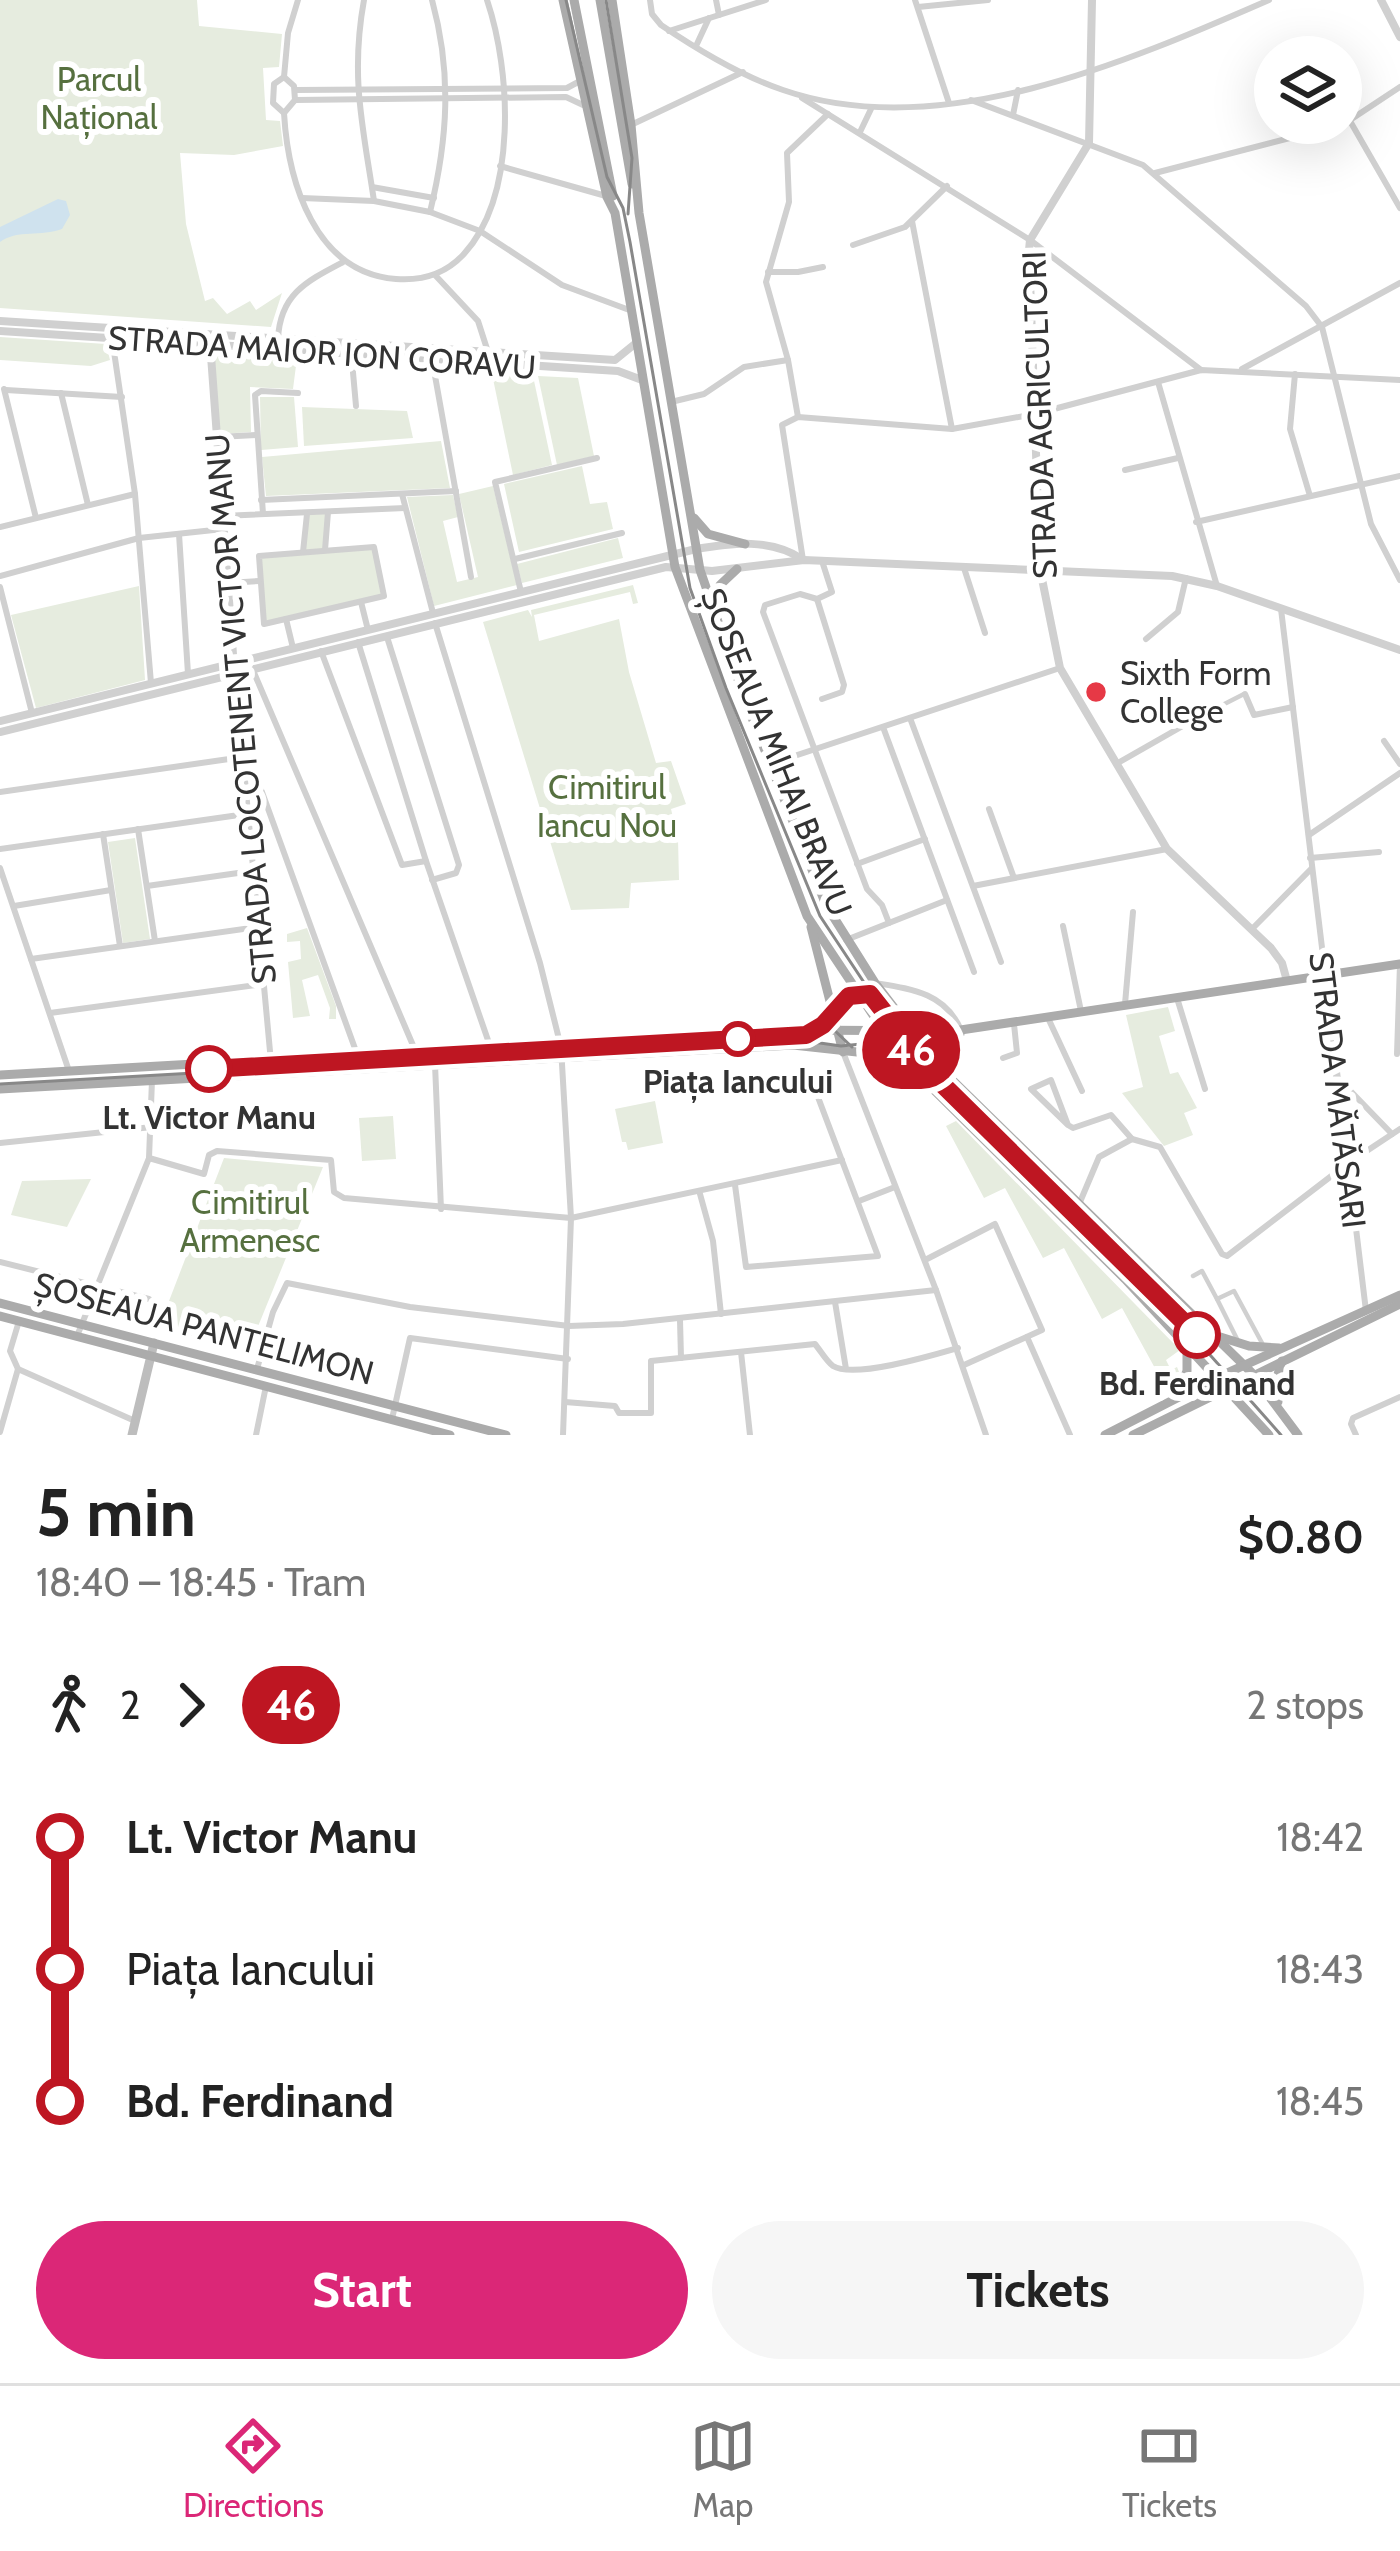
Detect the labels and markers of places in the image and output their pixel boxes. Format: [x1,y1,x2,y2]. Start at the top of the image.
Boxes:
place label: Sixth Form College [1120,653,1271,731]
marker: Sixth Form College [1083,679,1109,705]
marker: Piața Iancului [722,1023,754,1055]
marker: Lt. Victor Manu [187,1047,231,1091]
place label: Piața Iancului [643,1061,833,1103]
place label: Lt. Victor Manu [102,1097,316,1137]
marker: Bd. Ferdinand [1175,1313,1219,1357]
place label: Bd. Ferdinand [1099,1363,1295,1403]

